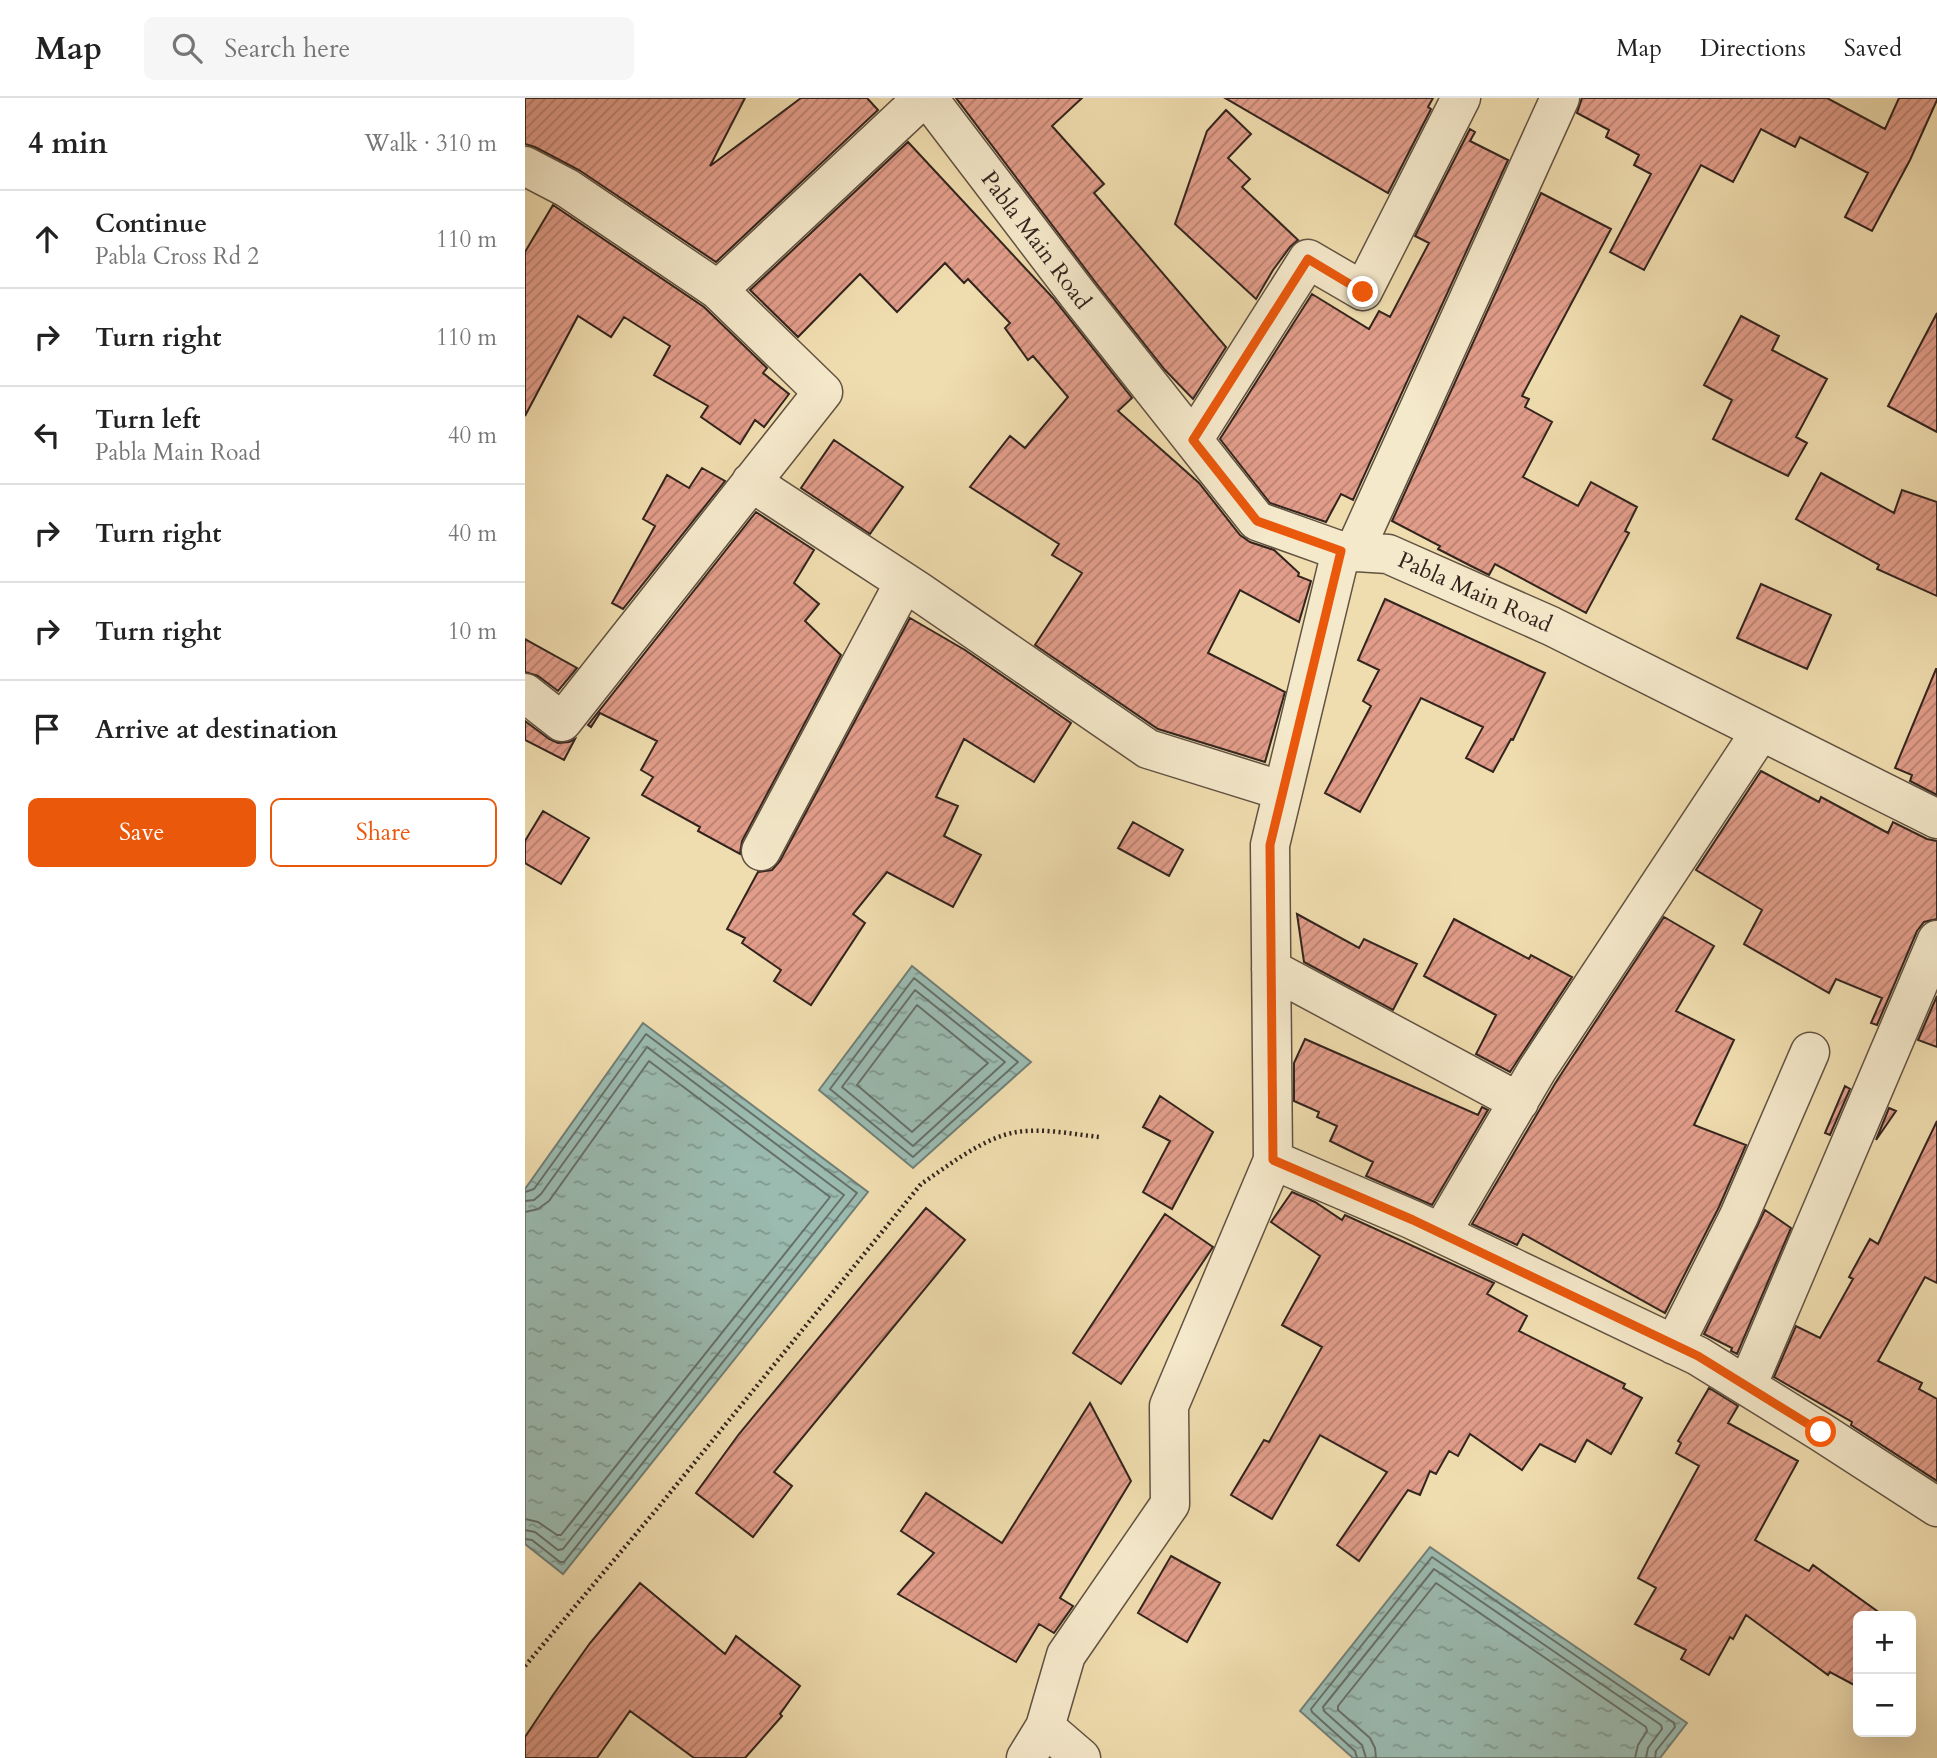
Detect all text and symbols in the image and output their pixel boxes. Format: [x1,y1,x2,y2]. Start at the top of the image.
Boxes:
search box [144,17,634,80]
text: Map [35,26,102,71]
icon: search [168,29,206,67]
text: Search here [224,31,350,66]
text: Map [1616,32,1662,65]
text: Directions [1700,32,1806,65]
text: Saved [1844,32,1902,65]
text: 4 min [28,123,108,164]
text: Walk · 310 m [364,128,497,159]
street label: Pabla Main Road [974,164,1099,316]
text: Continue [95,206,207,241]
icon: ahead [28,220,66,258]
text: 110 m [436,224,497,255]
text: Pabla Cross Rd 2 [95,241,259,272]
route end [1347,276,1378,307]
icon: right [28,318,66,356]
text: Turn right [95,320,222,355]
text: 110 m [436,322,497,353]
text: Turn left [95,402,200,437]
icon: left [28,416,66,454]
text: 40 m [448,420,497,451]
text: Pabla Main Road [95,437,261,468]
icon: right [28,514,66,552]
text: Turn right [95,516,222,551]
text: 40 m [448,518,497,549]
street label: Pabla Main Road [1393,544,1558,640]
icon: right [28,612,66,650]
text: Turn right [95,614,222,649]
text: 10 m [448,616,497,647]
icon: arrive [28,710,66,748]
text: Arrive at destination [95,712,338,747]
button: Save [28,798,256,867]
button: Share [270,798,497,867]
route start [1805,1416,1836,1447]
map controls [1853,1611,1916,1737]
button: + [1853,1611,1916,1674]
button: − [1853,1674,1916,1737]

